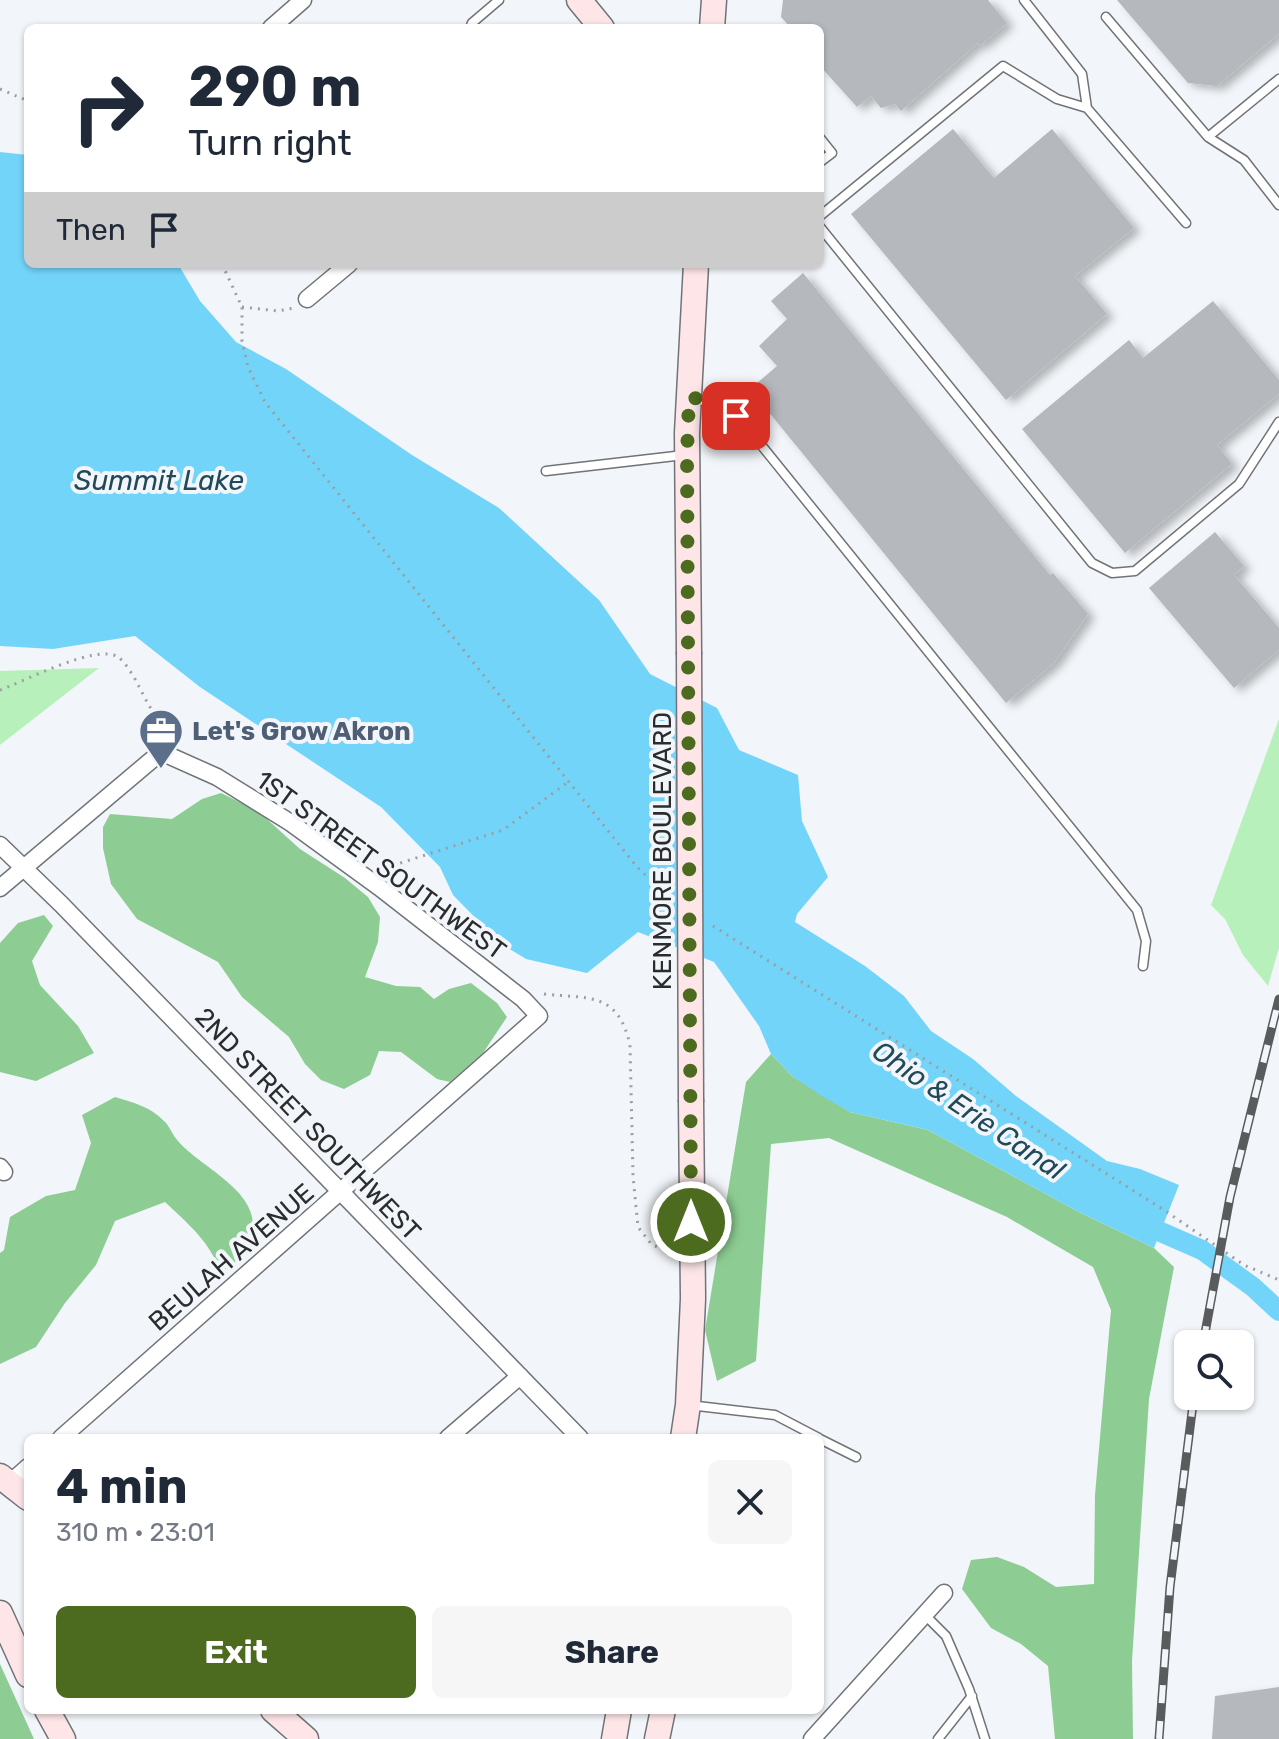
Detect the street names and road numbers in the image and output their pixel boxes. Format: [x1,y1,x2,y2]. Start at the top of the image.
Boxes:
street label: KENMORE BOULEVARD [647,712,678,990]
street label: 1ST STREET SOUTHWEST [250,764,512,967]
street label: 2ND STREET SOUTHWEST [188,1002,427,1247]
street label: BEULAH AVENUE [142,1177,320,1338]

